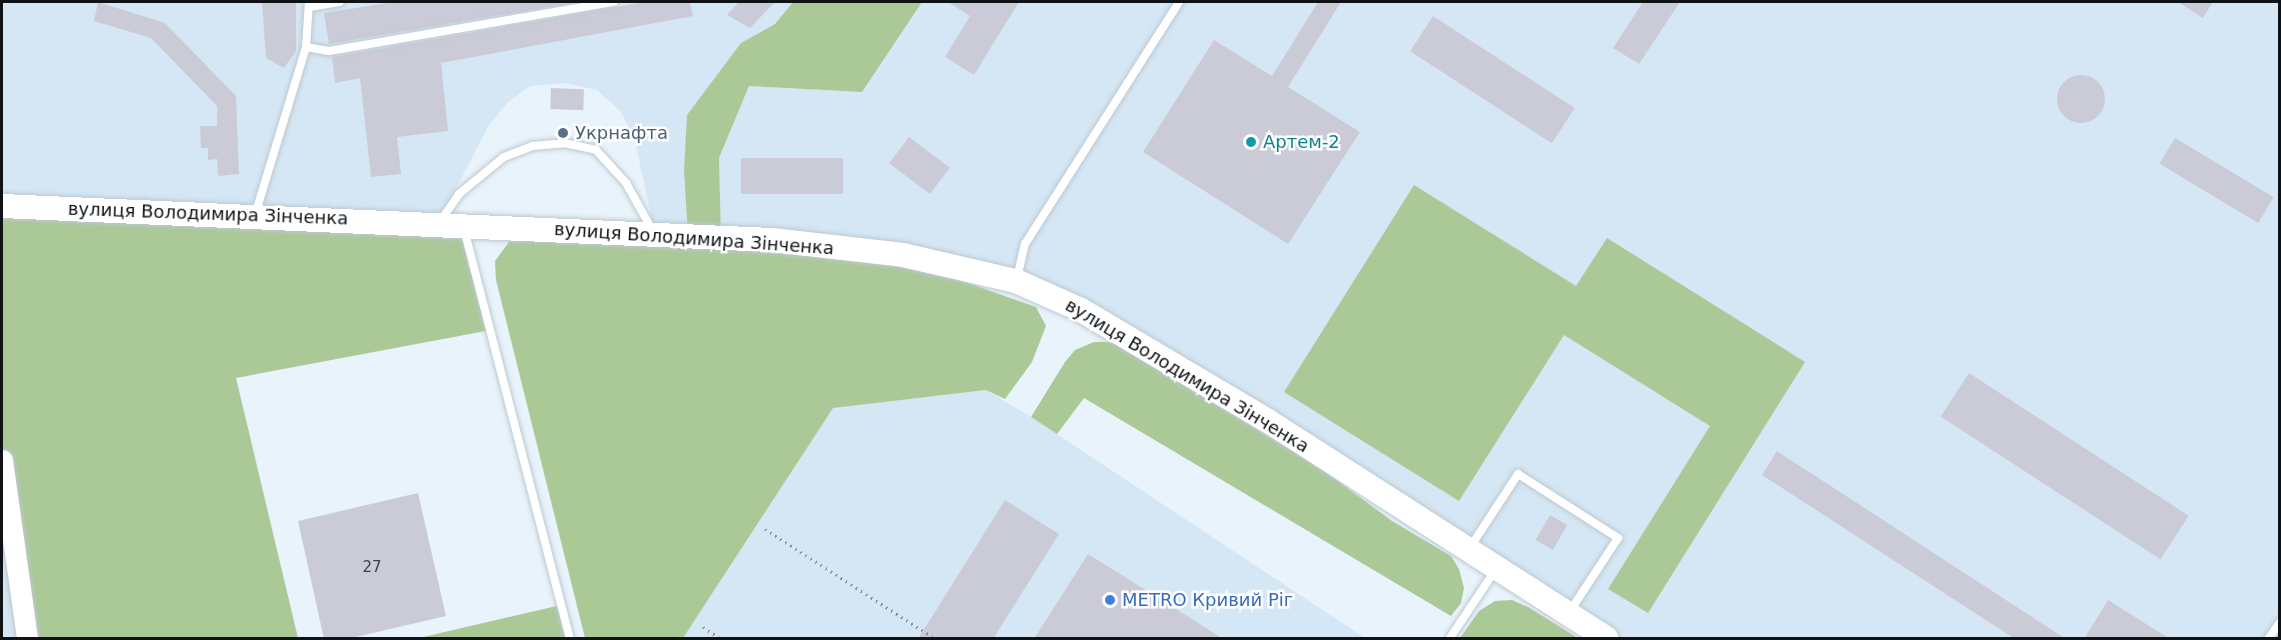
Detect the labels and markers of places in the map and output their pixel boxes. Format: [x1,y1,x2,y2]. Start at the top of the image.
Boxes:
place label: Укрнафта [575,122,668,144]
marker: Укрнафта [556,126,570,140]
place label: Артем-2 [1263,131,1340,153]
marker: Артем-2 [1244,135,1258,149]
place label: METRO Кривий Ріг [1122,589,1293,611]
marker: METRO Кривий Ріг [1103,593,1117,607]

